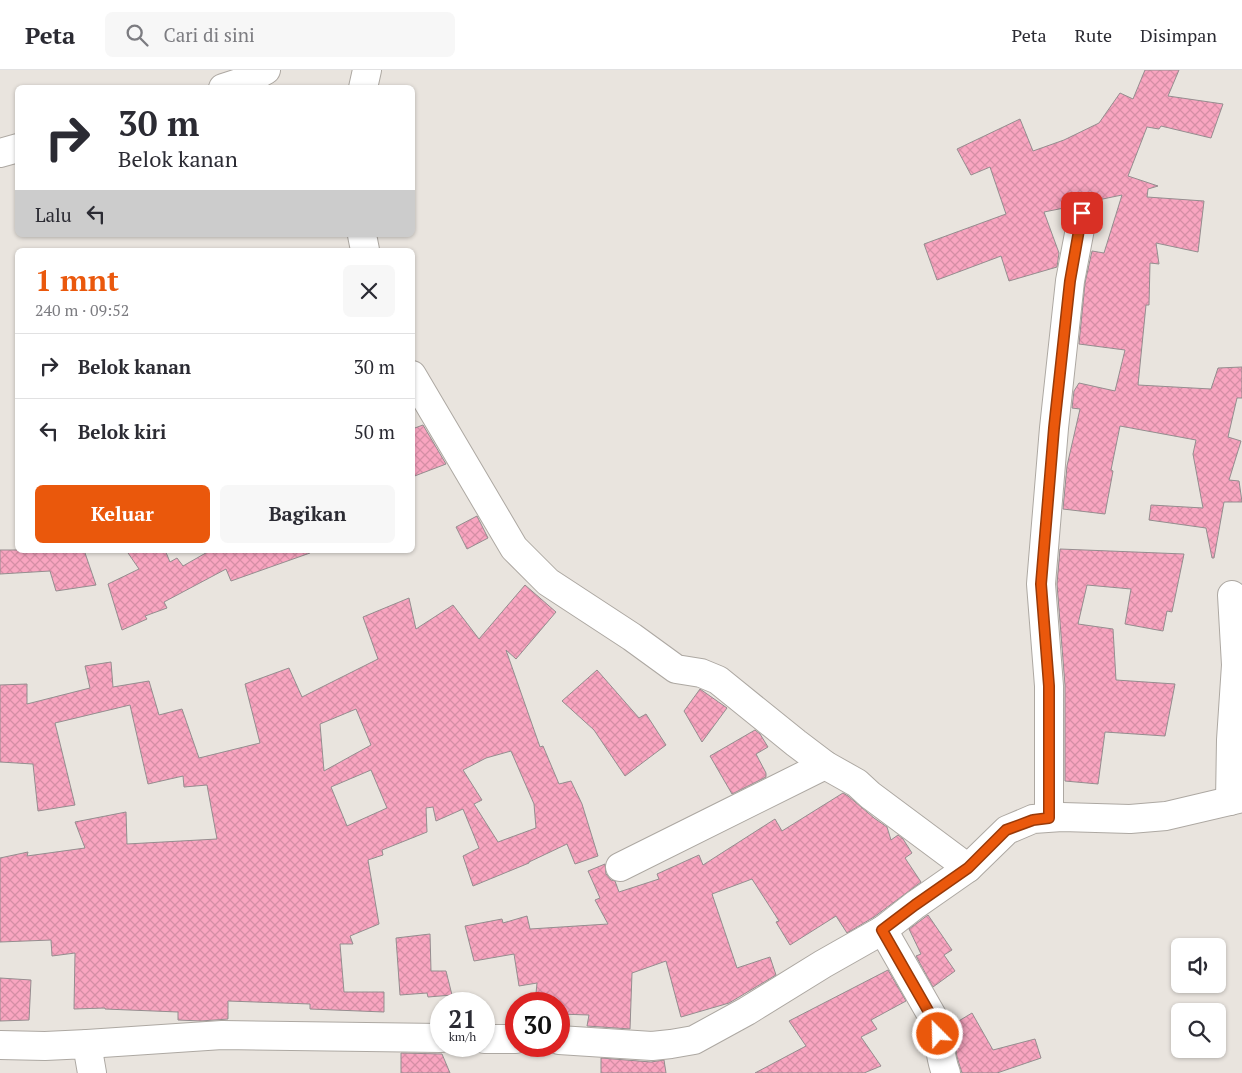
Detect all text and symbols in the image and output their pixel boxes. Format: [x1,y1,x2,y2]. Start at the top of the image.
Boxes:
search box [105,12,455,57]
text: Peta [25,19,75,51]
icon: search [123,21,151,49]
text: Cari di sini [163,22,255,47]
text: Peta [1012,23,1047,47]
text: Rute [1075,23,1112,47]
text: Disimpan [1140,23,1217,47]
text: 30 m [118,100,199,146]
icon: right [35,105,100,170]
text: Belok kanan [118,144,238,173]
pin [1061,192,1103,234]
icon: arrive [1068,199,1096,227]
icon: left [82,200,110,228]
text: Lalu [35,202,72,227]
text: 1 mnt [35,260,119,300]
button: close [343,265,395,317]
text: 240 m · 09:52 [35,299,129,321]
icon: right [35,352,63,380]
text: Belok kanan [78,354,191,379]
text: 30 m [354,354,395,379]
icon: left [35,417,63,445]
text: Belok kiri [78,419,166,444]
text: 50 m [354,419,395,444]
button: Keluar [35,485,210,543]
button: Bagikan [220,485,395,543]
map controls [1171,938,1226,1058]
button: sound [1171,938,1226,993]
speed limit sign: 30 [505,992,570,1057]
text: 21 [448,1002,477,1035]
button: search [1171,1003,1226,1058]
position arrow [911,1007,963,1059]
text: km/h [449,1029,476,1044]

